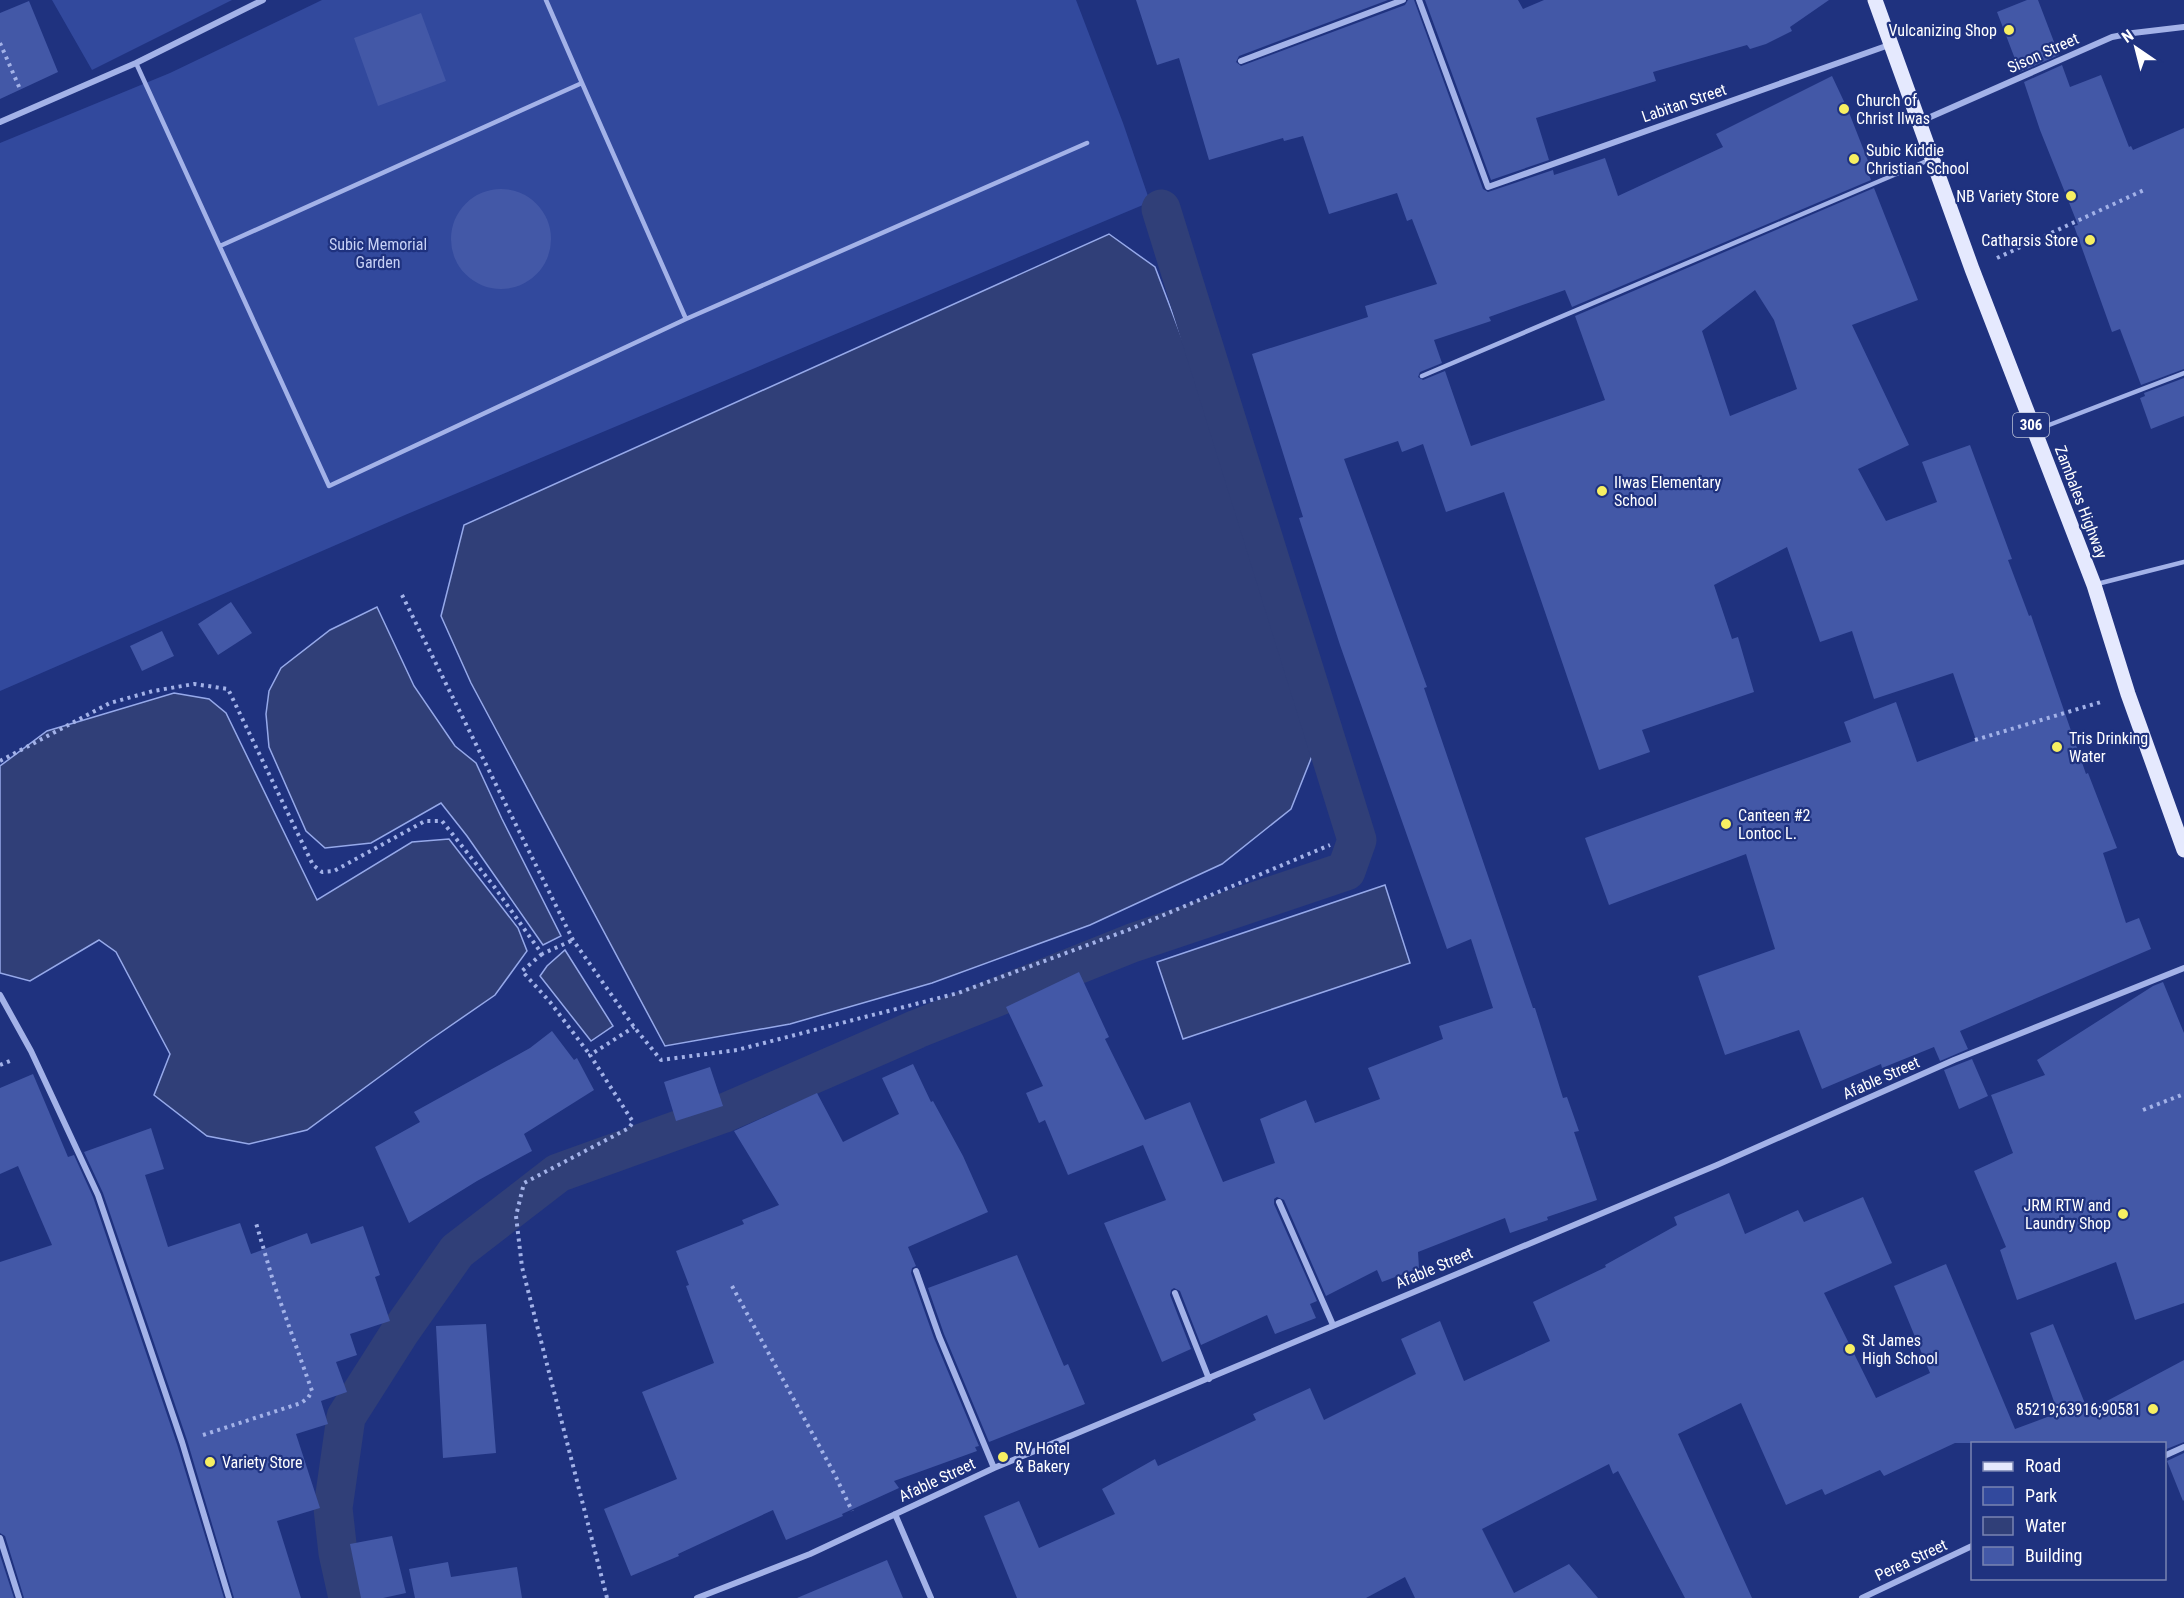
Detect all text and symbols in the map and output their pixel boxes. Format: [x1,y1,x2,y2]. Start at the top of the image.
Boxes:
north arrow [2106,18,2166,78]
place label: Vulcanizing Shop [1888,21,1997,40]
marker: Vulcanizing Shop [2002,23,2016,37]
text: N [2118,26,2137,47]
street label: Sison Street [2004,29,2082,77]
street label: Labitan Street [1639,80,1729,126]
place label: Church of Christ Ilwas [1856,91,1930,128]
marker: Church of Christ Ilwas [1837,102,1851,116]
place label: Subic Kiddie Christian School [1866,141,1969,178]
marker: Subic Kiddie Christian School [1847,152,1861,166]
place label: NB Variety Store [1956,187,2059,206]
marker: NB Variety Store [2064,189,2078,203]
place label: Catharsis Store [1981,231,2078,250]
marker: Catharsis Store [2083,233,2097,247]
park label: Subic Memorial Garden [329,235,427,272]
road number: 306 [2013,413,2049,437]
street label: Zambales Highway [2051,443,2111,562]
place label: Ilwas Elementary School [1614,473,1722,510]
marker: Ilwas Elementary School [1595,484,1609,498]
place label: Tris Drinking Water [2069,729,2148,766]
marker: Tris Drinking Water [2050,740,2064,754]
place label: Canteen #2 Lontoc L. [1738,806,1810,843]
marker: Canteen #2 Lontoc L. [1719,817,1733,831]
street label: Afable Street [1840,1053,1923,1103]
place label: JRM RTW and Laundry Shop [2023,1196,2111,1233]
marker: JRM RTW and Laundry Shop [2116,1207,2130,1221]
street label: Afable Street [1392,1243,1476,1293]
place label: St James High School [1862,1331,1938,1368]
marker: St James High School [1843,1342,1857,1356]
place label: 85219;63916;90581 [2016,1400,2141,1419]
marker: 85219;63916;90581 [2146,1402,2160,1416]
place label: RV Hotel & Bakery [1015,1439,1070,1476]
legend [1971,1442,2166,1580]
marker: RV Hotel & Bakery [996,1450,1010,1464]
place label: Variety Store [222,1453,303,1472]
street label: Afable Street [896,1454,978,1506]
marker: Variety Store [203,1455,217,1469]
text: Road [2025,1455,2061,1476]
text: Park [2025,1485,2057,1506]
text: Water [2025,1515,2067,1536]
street label: Perea Street [1872,1535,1950,1585]
text: Building [2025,1545,2082,1566]

